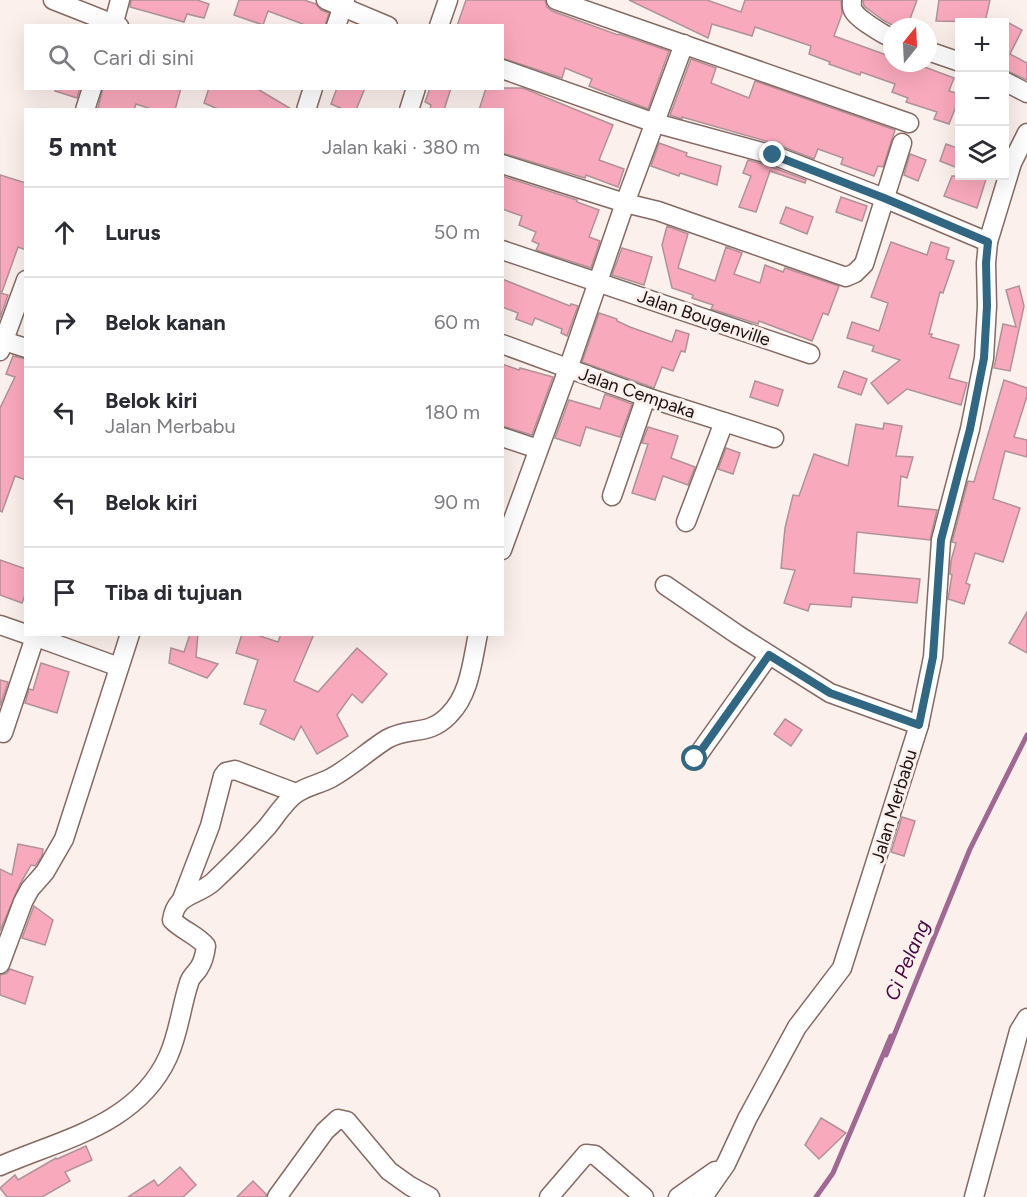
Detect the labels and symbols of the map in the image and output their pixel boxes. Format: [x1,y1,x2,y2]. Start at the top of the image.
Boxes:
north arrow [883,18,937,72]
route end [759,141,785,167]
street label: Jalan Bougenville [635,285,774,351]
street label: Jalan Cempaka [576,363,698,423]
route start [681,745,707,771]
street label: Jalan Merbabu [866,747,922,865]
water label: Ci Pelang [879,916,935,1004]

